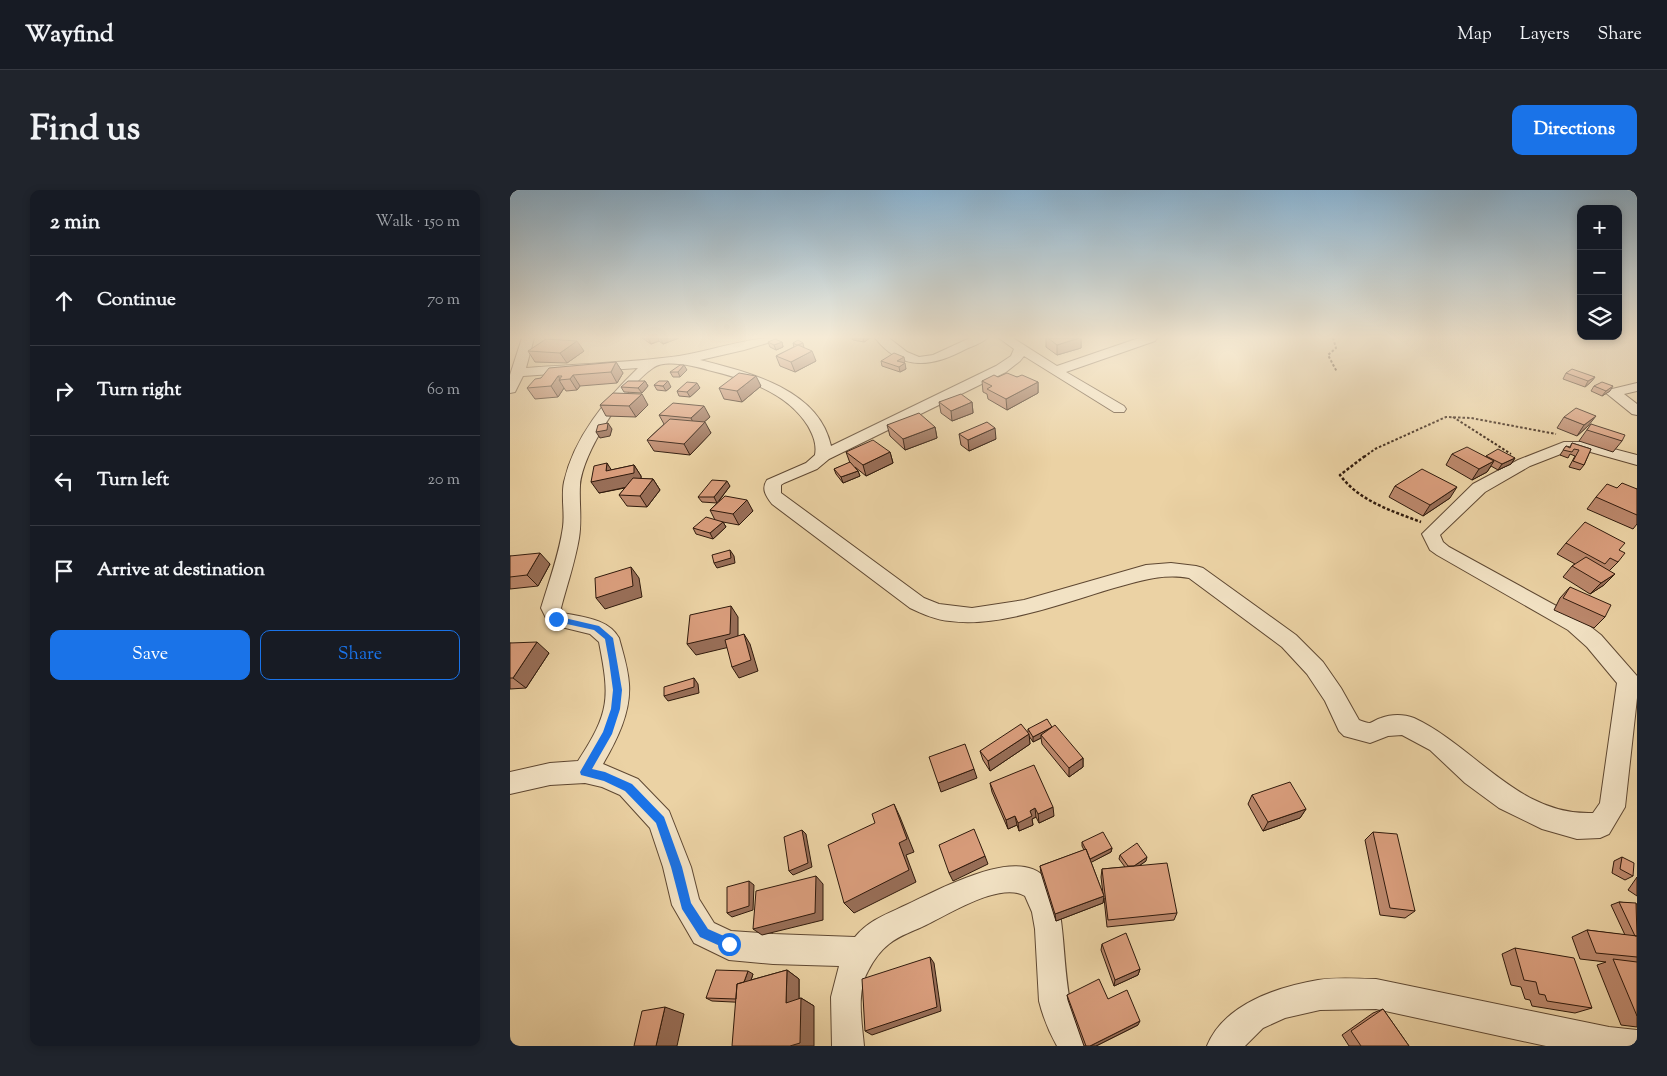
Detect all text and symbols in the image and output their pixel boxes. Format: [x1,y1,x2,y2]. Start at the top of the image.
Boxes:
text: Wayfind [25,18,113,52]
text: Map [1457,22,1492,48]
text: Layers [1520,22,1570,48]
text: Share [1598,22,1642,48]
text: Find us [30,105,140,156]
button: Directions [1512,105,1637,155]
map controls [1577,205,1622,340]
button: + [1577,205,1622,250]
text: 2 min [50,208,100,238]
text: Walk · 150 m [376,211,460,234]
button: − [1577,250,1622,295]
icon: ahead [50,287,78,315]
text: Continue [97,287,176,314]
text: 70 m [427,289,460,312]
button: layers [1577,295,1622,340]
icon: right [50,377,78,405]
text: Turn right [97,377,181,404]
text: 60 m [427,379,460,402]
icon: left [50,467,78,495]
text: Turn left [97,467,169,494]
text: 20 m [427,469,460,492]
icon: arrive [50,557,78,585]
text: Arrive at destination [97,557,265,584]
route end [545,608,568,631]
button: Save [50,630,250,680]
button: Share [260,630,460,680]
route start [718,933,741,956]

